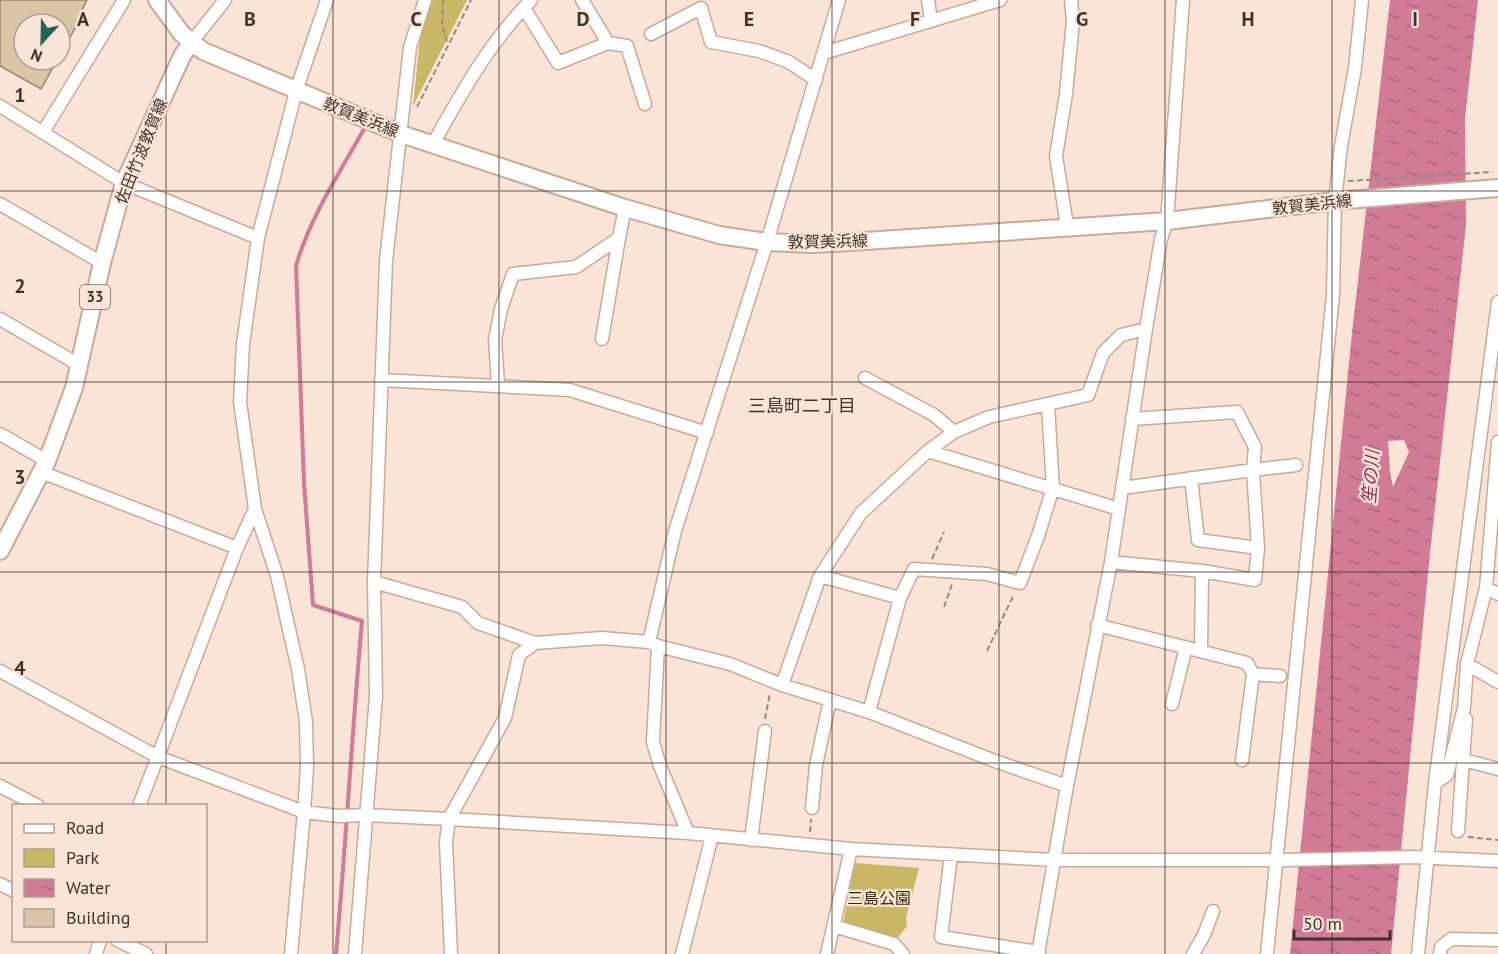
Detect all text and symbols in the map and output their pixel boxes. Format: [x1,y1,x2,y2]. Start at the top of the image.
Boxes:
text: A [77,6,90,32]
text: B [244,6,256,32]
text: C [410,6,422,32]
text: D [577,6,590,32]
text: E [744,6,754,32]
text: F [910,6,920,32]
text: G [1076,6,1088,32]
text: H [1241,6,1255,32]
text: I [1412,6,1418,32]
north arrow [12,12,72,72]
text: N [28,45,45,67]
text: 1 [14,82,26,108]
street label: 敦賀美浜線 [320,93,402,141]
street label: 佐田竹波敦賀線 [111,95,171,207]
street label: 敦賀美浜線 [1271,190,1353,218]
street label: 敦賀美浜線 [788,230,868,252]
text: 2 [14,273,26,299]
road number: 33 [80,285,110,309]
district label: 三島町二丁目 [748,394,856,417]
water label: 笙の川 [1357,447,1384,505]
text: 3 [14,464,26,490]
text: 4 [14,655,26,681]
legend [12,804,207,942]
text: Road [66,816,104,839]
text: Park [66,846,99,869]
text: Water [66,876,110,899]
park label: 三島公園 [847,888,911,908]
scale bar [1294,903,1390,941]
text: Building [66,906,130,929]
text: 50 m [1303,912,1342,935]

